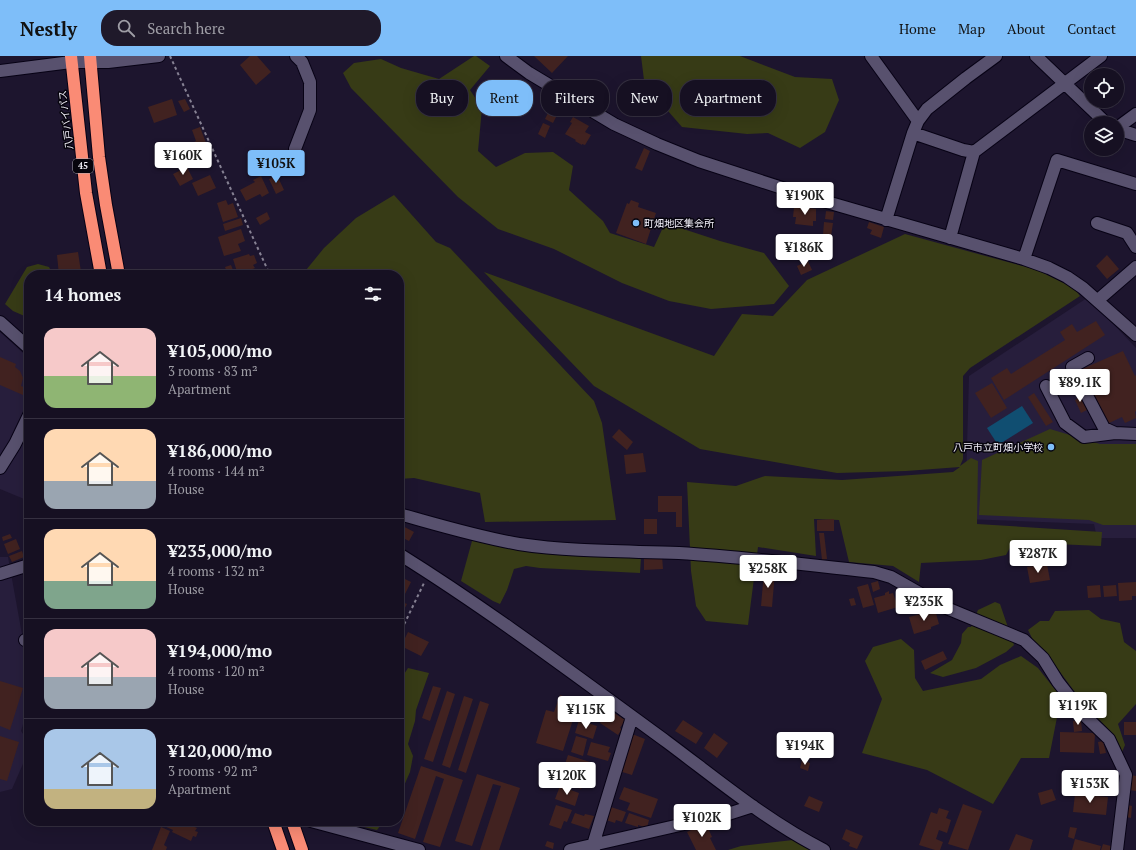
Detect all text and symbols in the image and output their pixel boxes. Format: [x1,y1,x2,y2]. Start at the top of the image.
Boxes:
search box [101,10,381,46]
text: Nestly [20,16,77,41]
icon: search [115,17,137,39]
text: Search here [147,18,225,38]
text: Home [899,19,936,38]
text: Map [958,19,985,38]
text: About [1007,19,1045,38]
text: Contact [1067,19,1116,38]
map controls [1084,68,1124,156]
button: locate [1084,68,1124,108]
chip: Buy [416,80,468,116]
chip: Rent [476,80,533,116]
chip: Filters [541,80,609,116]
chip: New [617,80,672,116]
chip: Apartment [680,80,776,116]
street label: 八戸バイパス [56,90,76,150]
button: layers [1084,116,1124,156]
pin: ¥160K [155,142,211,176]
text: ¥160K [164,146,202,164]
pin: ¥105K [248,150,304,184]
text: ¥105K [257,154,295,172]
road number: 45 [73,159,93,173]
pin: ¥190K [777,182,833,216]
text: ¥190K [786,186,824,204]
place label: 町畑地区集会所 [644,217,714,230]
marker: 町畑地区集会所 [631,218,641,228]
pin: ¥186K [776,234,832,268]
text: ¥186K [785,238,823,256]
text: 14 homes [44,283,121,306]
icon: filters [362,283,384,305]
text: ¥105,000/mo [168,339,272,362]
icon: home [76,344,124,392]
text: 3 rooms · 83 m² [168,362,258,380]
pin: ¥89.1K [1047,369,1113,403]
text: ¥89.1K [1059,373,1101,391]
text: Apartment [168,380,231,398]
text: ¥186,000/mo [168,439,272,462]
place label: 八戸市立町畑小学校 [953,441,1043,454]
marker: 八戸市立町畑小学校 [1046,442,1056,452]
icon: home [76,445,124,493]
text: 4 rooms · 144 m² [168,462,265,480]
text: House [168,480,204,498]
text: ¥235,000/mo [168,539,272,562]
pin: ¥287K [1010,540,1066,574]
text: ¥287K [1019,544,1057,562]
icon: home [76,545,124,593]
pin: ¥258K [740,555,796,589]
text: ¥258K [749,559,787,577]
text: 4 rooms · 132 m² [168,562,265,580]
text: House [168,580,204,598]
pin: ¥235K [896,588,952,622]
text: ¥235K [905,592,943,610]
text: ¥194,000/mo [168,639,272,662]
icon: home [76,645,124,693]
text: 4 rooms · 120 m² [168,662,265,680]
text: House [168,680,204,698]
pin: ¥119K [1050,692,1106,726]
pin: ¥115K [558,696,614,730]
text: ¥119K [1059,696,1097,714]
text: ¥115K [567,700,605,718]
pin: ¥194K [777,732,833,766]
text: ¥194K [786,736,824,754]
text: ¥120,000/mo [168,739,272,762]
icon: home [76,745,124,793]
text: 3 rooms · 92 m² [168,762,258,780]
pin: ¥120K [539,762,595,796]
text: ¥120K [548,766,586,784]
pin: ¥153K [1062,770,1118,804]
text: ¥153K [1071,774,1109,792]
text: Apartment [168,780,231,798]
pin: ¥102K [674,804,730,838]
text: ¥102K [683,808,721,826]

